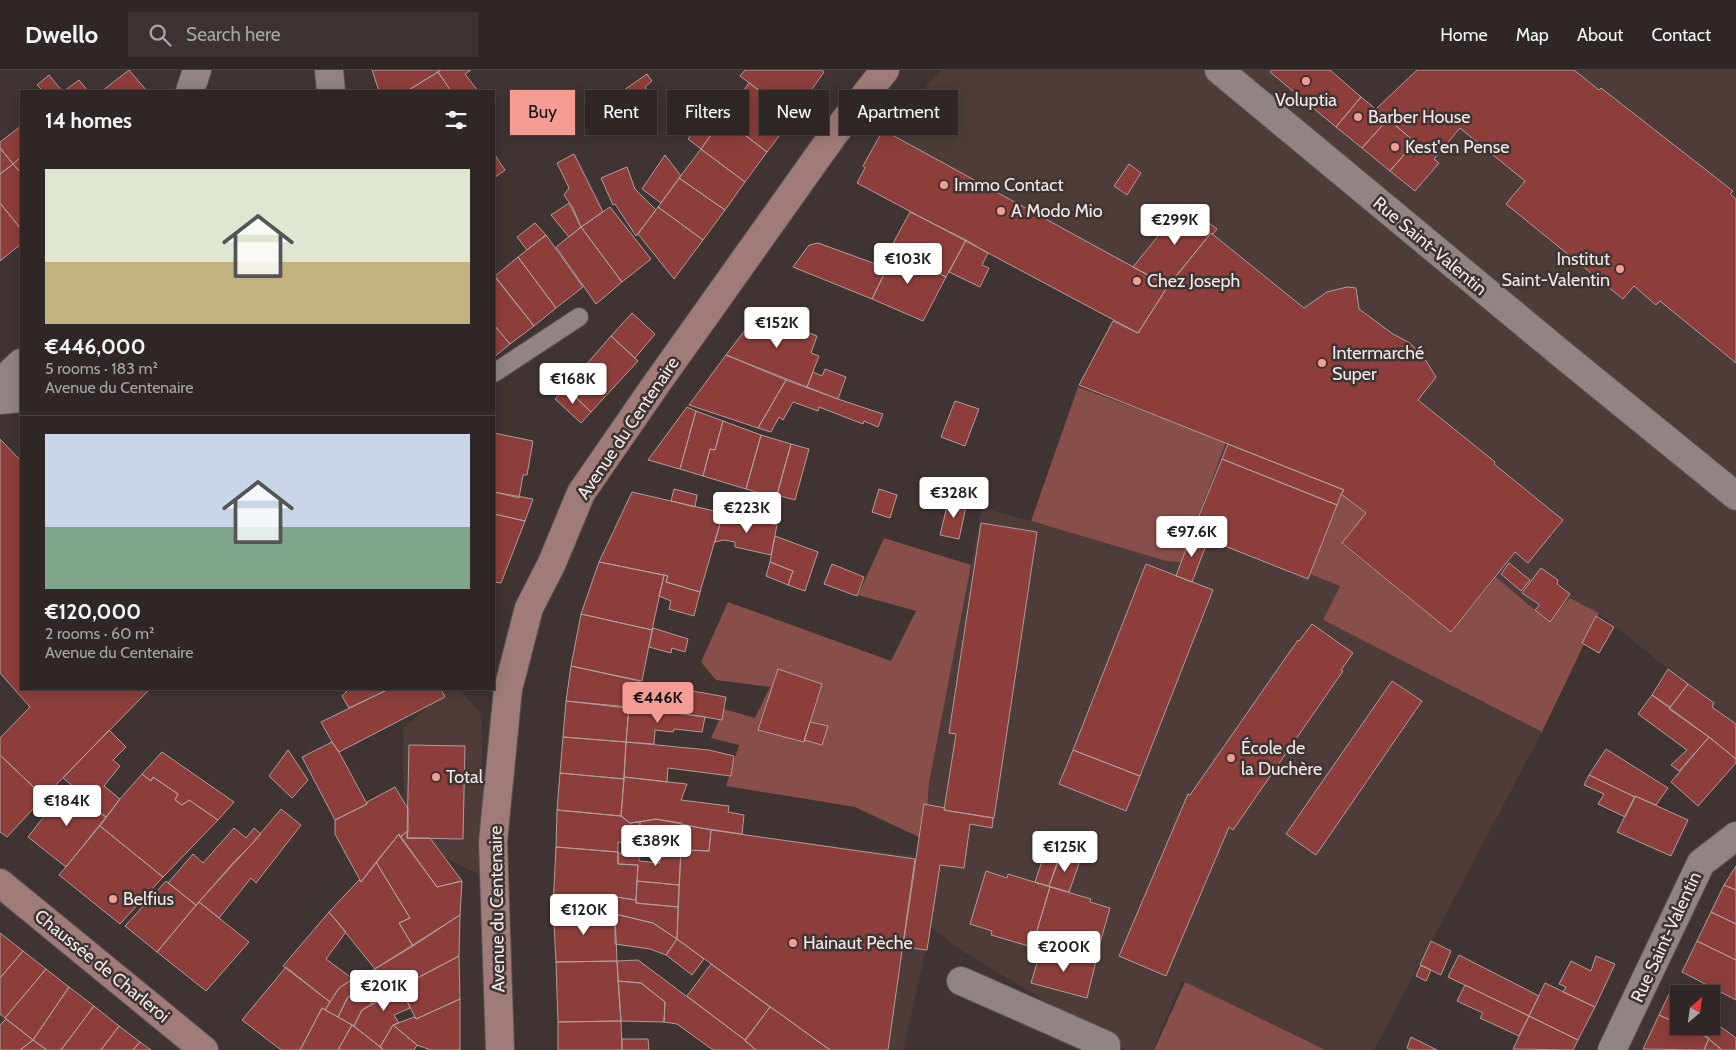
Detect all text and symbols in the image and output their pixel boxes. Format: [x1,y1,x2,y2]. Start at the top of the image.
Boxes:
search box [128,12,478,57]
text: Dwello [25,20,98,49]
icon: search [146,21,174,49]
text: Search here [186,23,281,46]
text: Home [1440,24,1488,46]
text: Map [1516,24,1549,46]
text: About [1577,24,1623,46]
text: Contact [1651,24,1711,46]
marker: Voluptia [1300,75,1312,87]
place label: Voluptia [1275,89,1337,111]
chip: Buy [510,90,575,135]
chip: Rent [585,90,657,135]
chip: Filters [667,90,749,135]
chip: New [759,90,829,135]
chip: Apartment [839,90,958,135]
icon: filters [442,106,470,134]
place label: Barber House [1368,106,1470,128]
text: 14 homes [45,108,132,133]
marker: Barber House [1352,111,1364,123]
place label: Kest'en Pense [1405,136,1509,158]
marker: Kest'en Pense [1389,141,1401,153]
place label: Immo Contact [954,174,1064,196]
marker: Immo Contact [938,179,950,191]
street label: Rue Saint-Valentin [1369,192,1491,300]
place label: A Modo Mio [1011,200,1103,222]
icon: home [213,201,303,291]
pin: €299K [1140,204,1210,246]
marker: A Modo Mio [995,205,1007,217]
text: €299K [1152,210,1198,229]
pin: €103K [873,242,943,285]
place label: Institut Saint-Valentin [1502,248,1610,291]
text: €103K [885,249,931,268]
marker: Institut Saint-Valentin [1614,263,1626,275]
place label: Chez Joseph [1147,270,1240,292]
marker: Chez Joseph [1131,275,1143,287]
pin: €152K [742,306,812,349]
text: €152K [755,313,799,332]
text: €446,000 [45,334,146,359]
place label: Intermarché Super [1332,342,1424,385]
street label: Avenue du Centenaire [572,353,684,503]
marker: Intermarché Super [1316,357,1328,369]
text: 5 rooms · 183 m² [45,359,158,378]
pin: €168K [538,362,608,405]
text: €168K [551,369,595,388]
text: Avenue du Centenaire [45,378,193,397]
icon: home [213,467,303,557]
pin: €328K [919,476,989,519]
text: €328K [930,483,978,502]
pin: €223K [712,492,782,534]
text: €223K [724,498,770,517]
pin: €97.6K [1151,516,1233,558]
text: €97.6K [1167,522,1217,541]
text: €120,000 [45,599,141,624]
text: 2 rooms · 60 m² [45,624,154,643]
text: Avenue du Centenaire [45,643,193,662]
pin: €446K [623,682,693,724]
text: €446K [633,688,683,707]
place label: École de la Duchère [1241,737,1322,780]
marker: École de la Duchère [1225,752,1237,764]
place label: Total [446,766,484,788]
marker: Total [430,771,442,783]
pin: €184K [32,784,102,827]
text: €184K [44,791,90,810]
pin: €389K [621,824,691,867]
street label: Avenue du Centenaire [485,825,509,993]
pin: €125K [1030,830,1100,873]
text: €389K [632,831,680,850]
text: €125K [1043,837,1087,856]
street label: Rue Saint-Valentin [1626,868,1706,1006]
place label: Belfius [123,888,174,910]
marker: Belfius [107,893,119,905]
pin: €120K [549,894,619,936]
text: €120K [561,900,607,919]
street label: Chaussée de Charleroi [30,905,174,1027]
pin: €200K [1029,930,1099,973]
place label: Hainaut Pèche [803,932,913,954]
marker: Hainaut Pèche [787,937,799,949]
text: €200K [1038,937,1090,956]
pin: €201K [349,970,419,1012]
text: €201K [361,976,407,995]
north arrow [1670,985,1720,1035]
map controls [1670,985,1720,1035]

